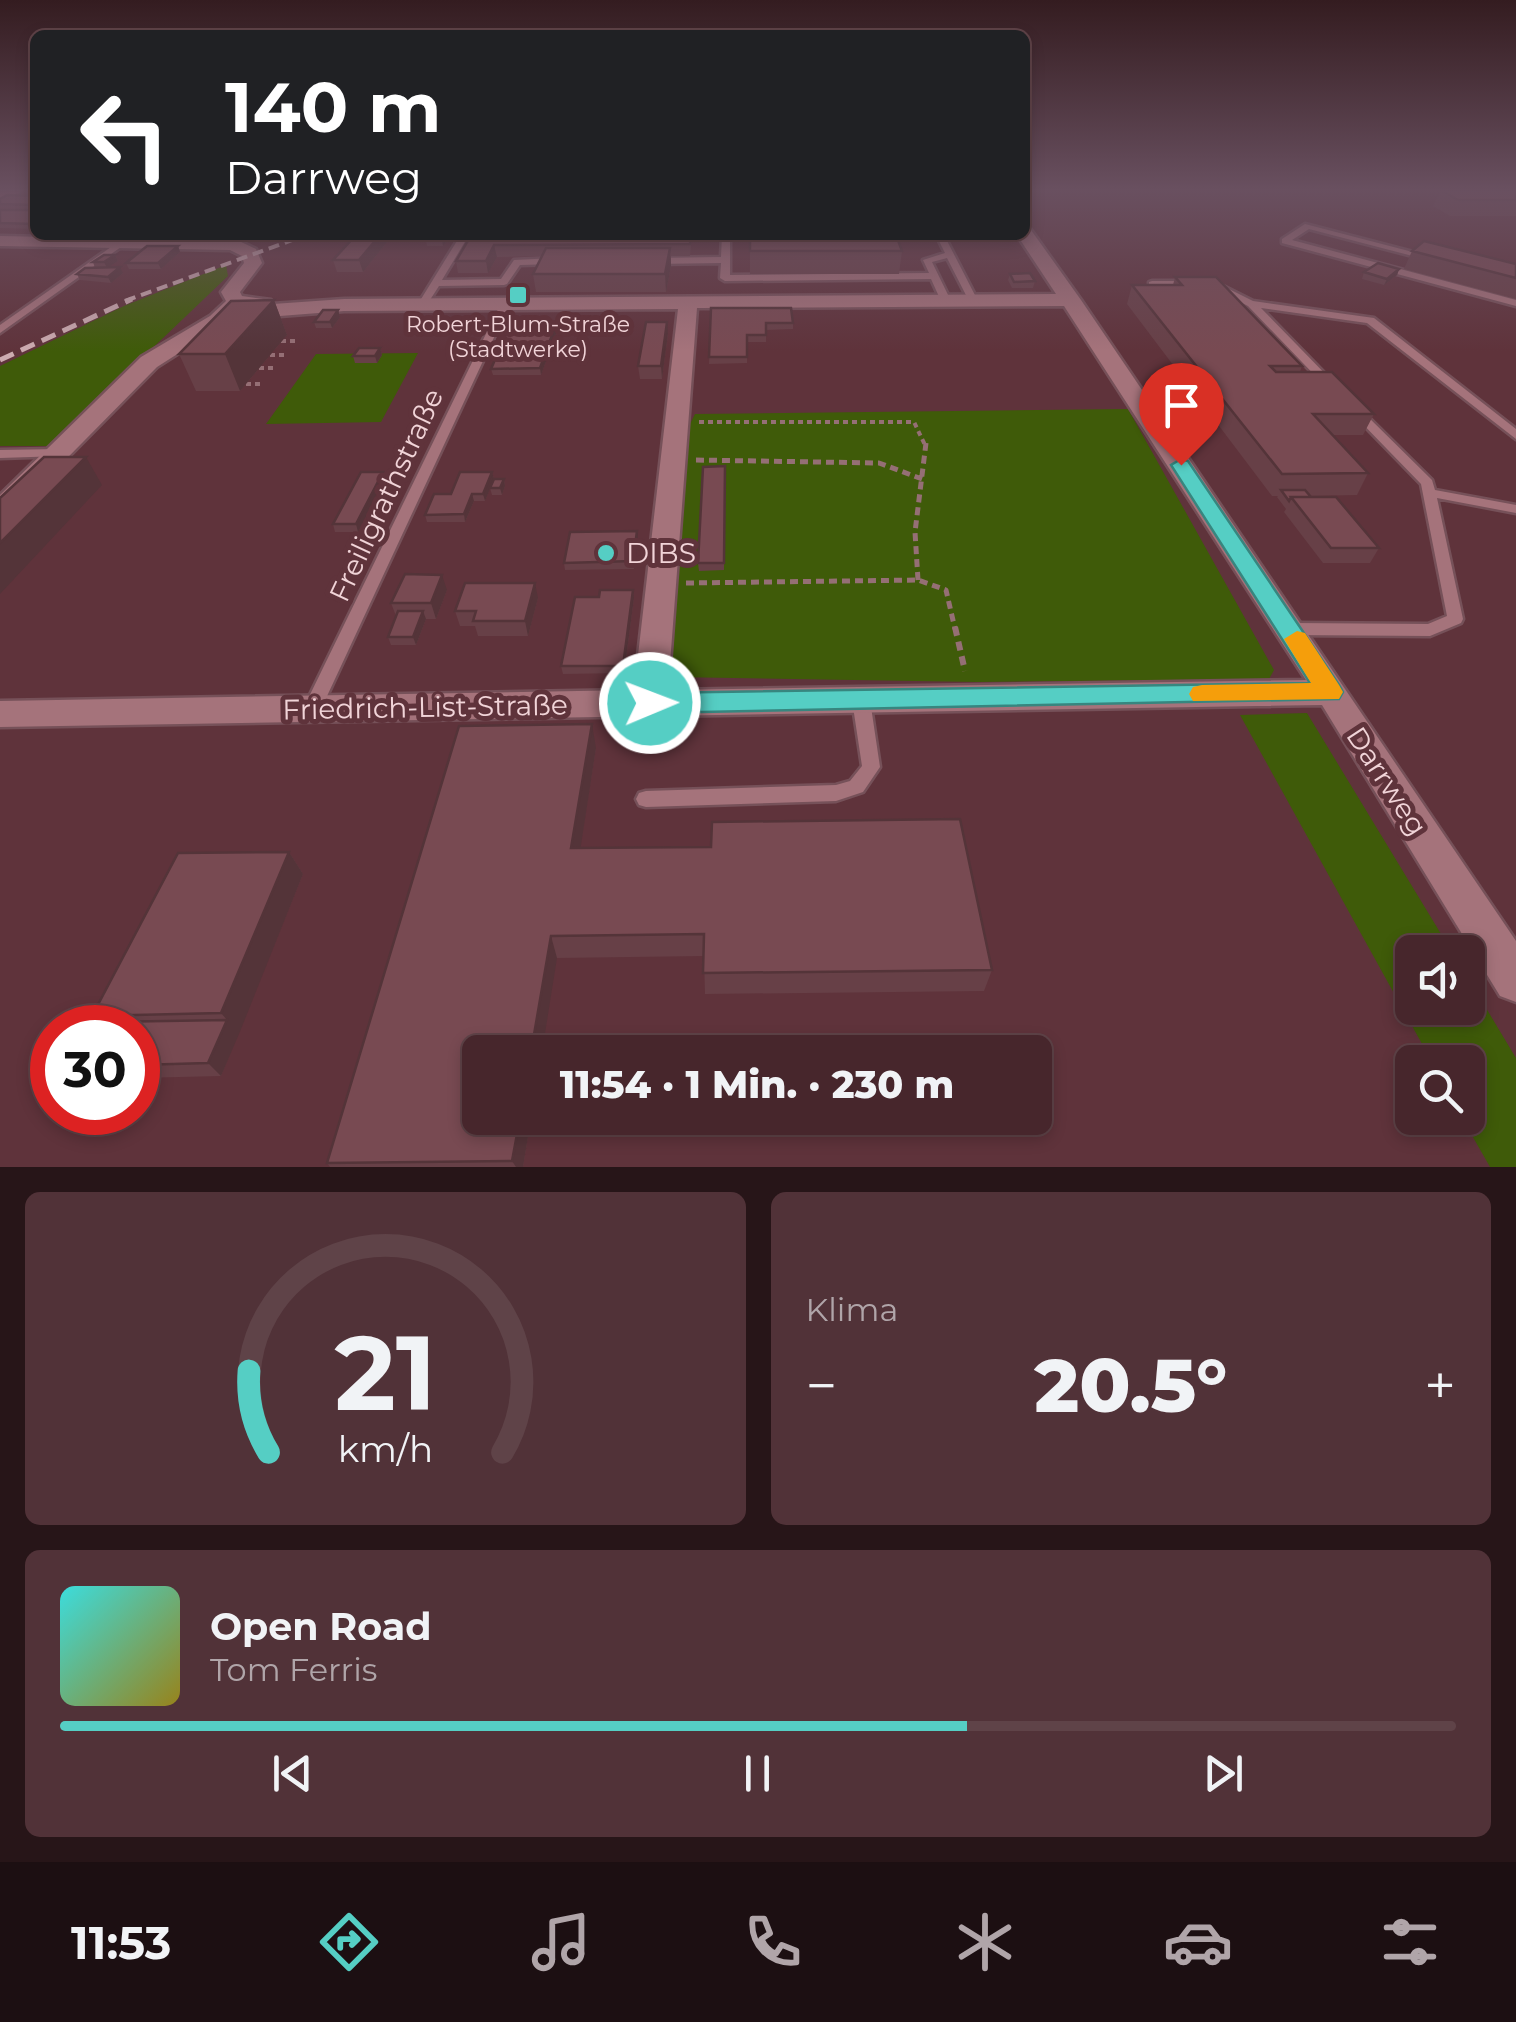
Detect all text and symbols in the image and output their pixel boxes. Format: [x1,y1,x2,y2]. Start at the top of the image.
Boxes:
text: 140 m [225,64,441,150]
icon: left [60,70,190,200]
text: Darrweg [225,150,422,205]
marker: Robert-Blum-Straße (Stadtwerke) [507,284,529,306]
place label: Robert-Blum-Straße (Stadtwerke) [406,311,630,363]
pin [1139,363,1224,466]
icon: arrive [1154,378,1209,433]
street label: Freiligrathstraße [322,383,450,607]
place label: DIBS [626,536,696,570]
marker: DIBS [595,542,617,564]
position arrow [598,651,702,755]
street label: Friedrich-List-Straße [282,688,568,726]
street label: Darrweg [1339,720,1435,842]
map controls [1395,935,1485,1135]
button: sound [1395,935,1485,1025]
speed limit sign: 30 [30,1005,160,1135]
button: search [1395,1045,1485,1135]
text: 11:54 · 1 Min. · 230 m [560,1061,954,1108]
text: Klima [806,1290,898,1329]
text: 21 [334,1309,436,1436]
text: 20.5° [1034,1339,1227,1431]
text: − [806,1352,837,1419]
text: + [1424,1352,1456,1419]
text: km/h [338,1427,433,1471]
text: Open Road [210,1603,432,1650]
text: Tom Ferris [210,1650,377,1689]
icon: previous [265,1746,320,1801]
icon: pause [730,1746,785,1801]
icon: next [1196,1746,1251,1801]
icon: directions [314,1907,384,1977]
icon: music [526,1907,596,1977]
icon: phone [738,1907,808,1977]
icon: climate [950,1907,1020,1977]
icon: car [1163,1907,1233,1977]
icon: filters [1375,1907,1445,1977]
text: 11:53 [71,1915,171,1970]

